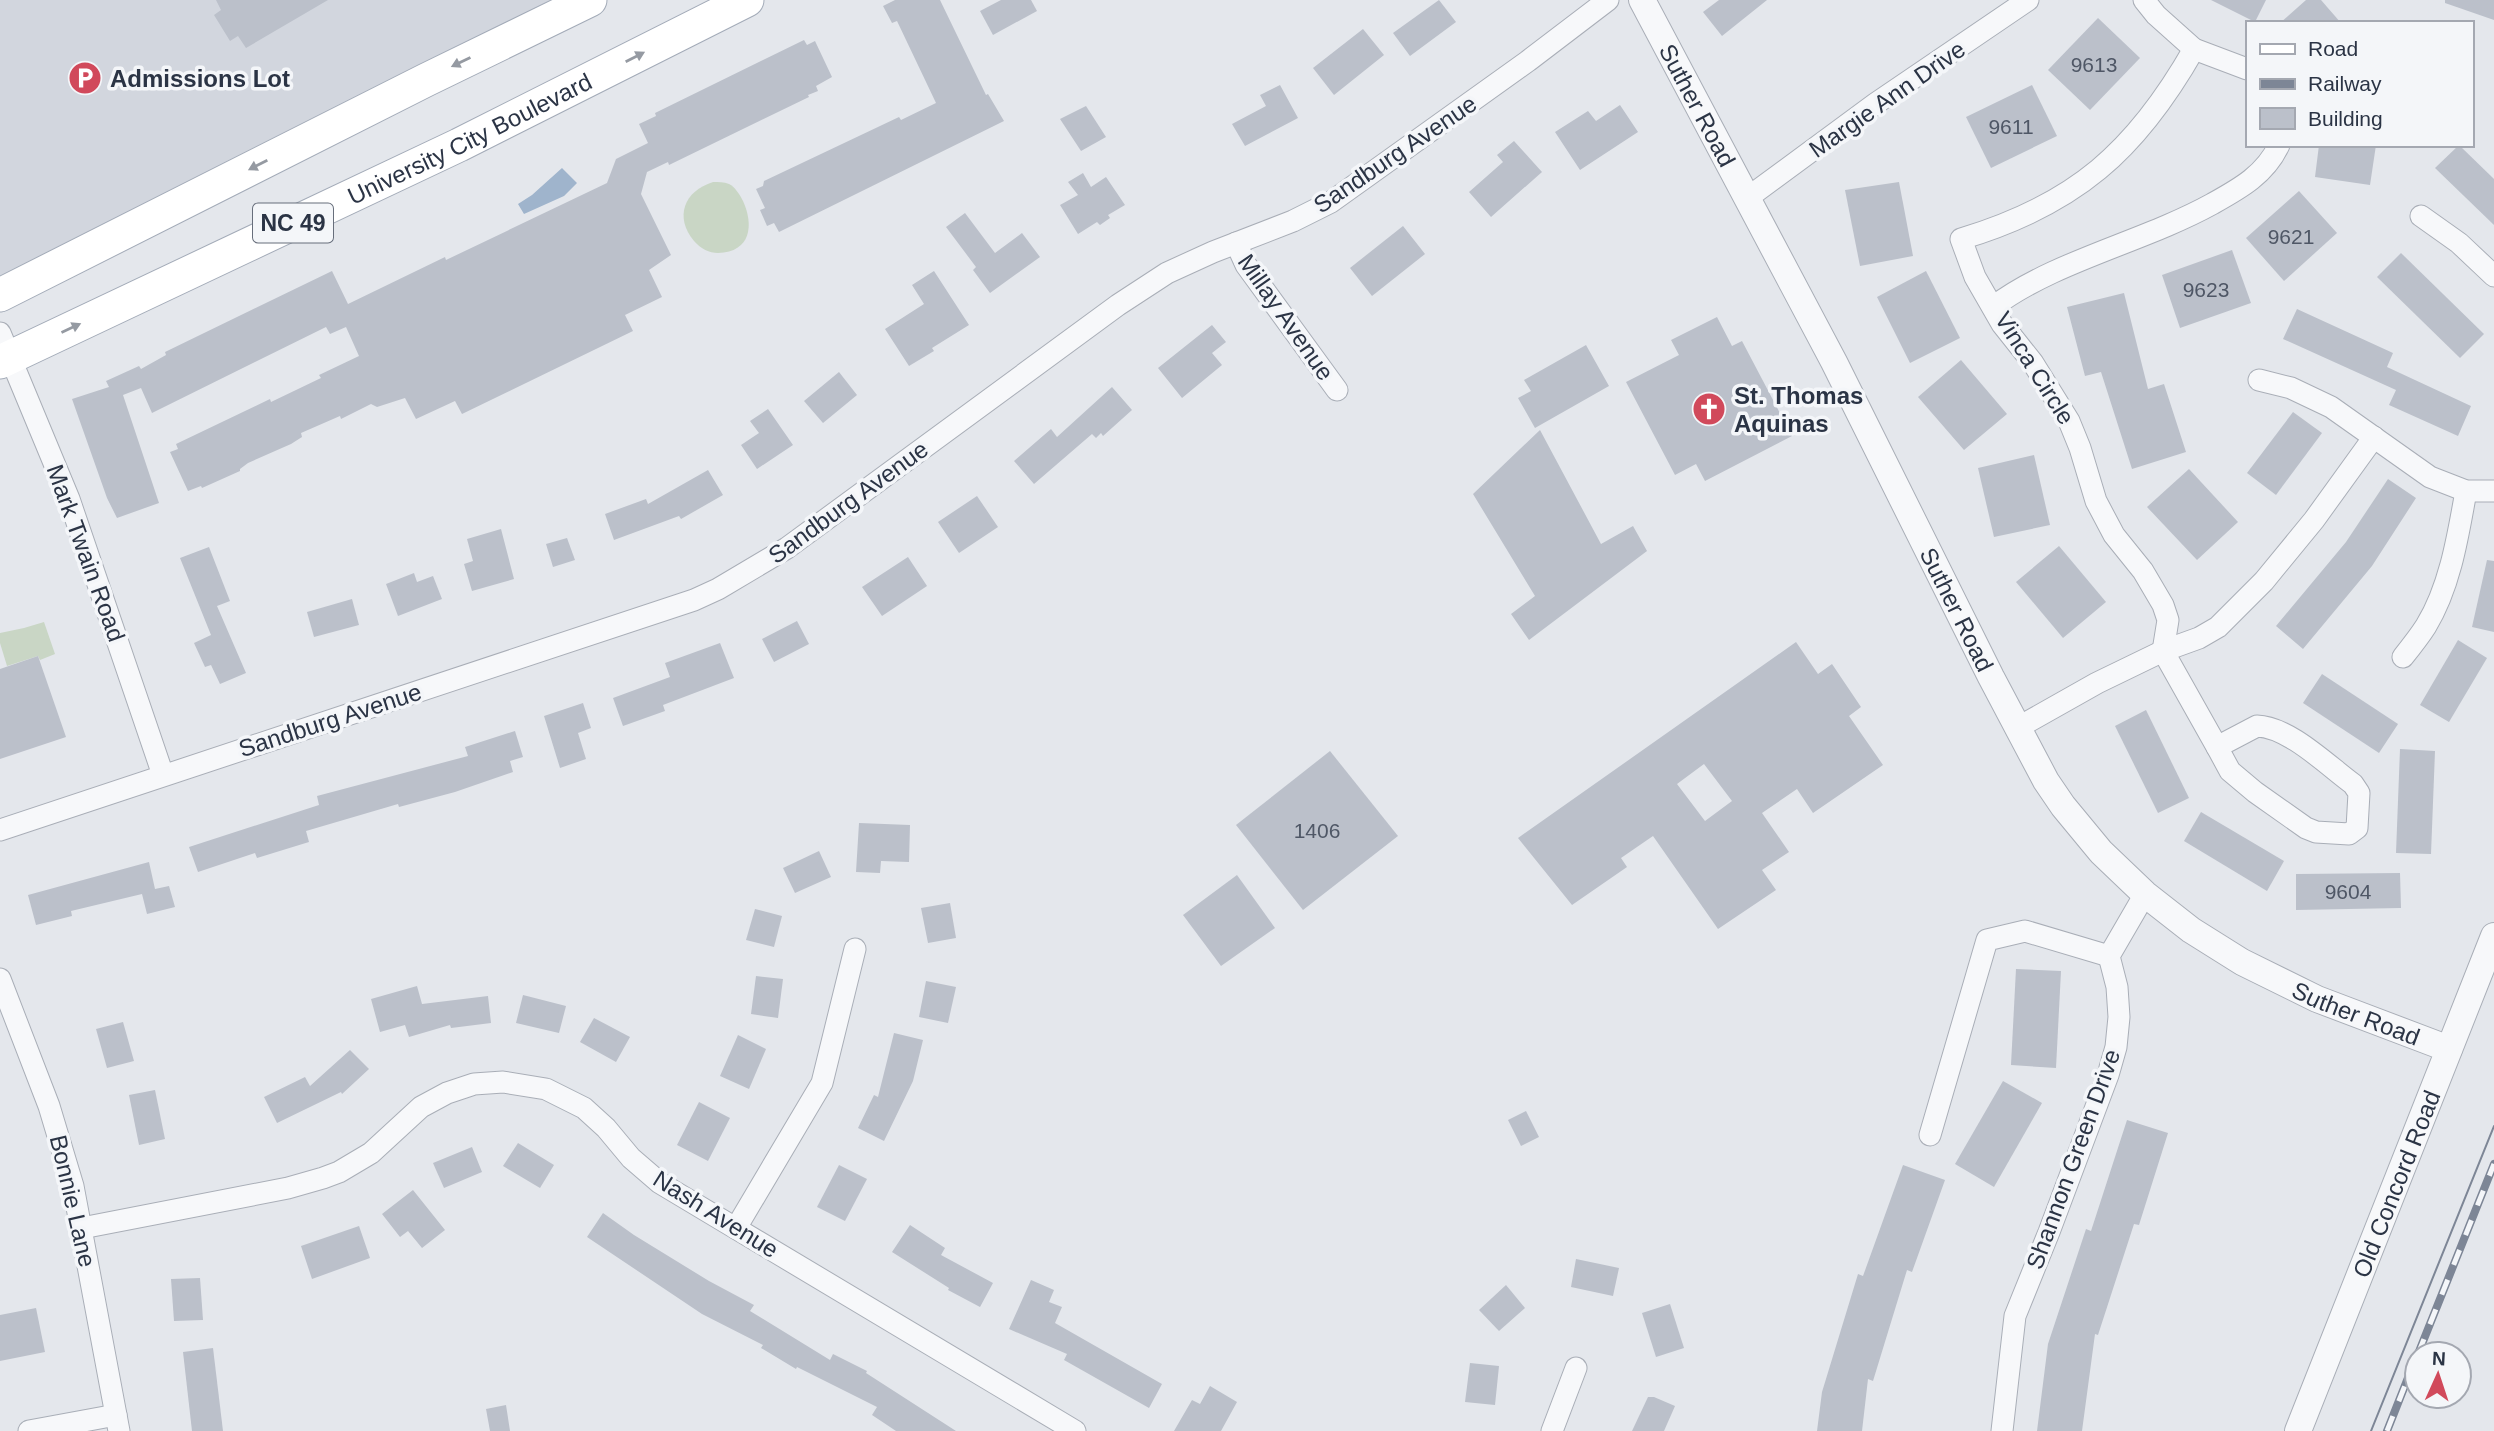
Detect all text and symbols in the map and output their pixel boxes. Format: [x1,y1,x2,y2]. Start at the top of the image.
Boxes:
legend [2246,21,2473,147]
street label: Margie Ann Drive [1804,35,1970,163]
text: Road [2308,37,2358,60]
street label: Suther Road [1654,39,1741,171]
one-way arrow [626,52,646,64]
house number: 9613 [2071,53,2117,76]
one-way arrow [451,57,471,68]
parking icon: Admissions Lot [66,59,104,97]
place label: Admissions Lot [110,65,290,92]
street label: University City Boulevard [343,67,596,209]
text: Railway [2308,72,2382,95]
street label: Sandburg Avenue [1309,90,1481,218]
text: Building [2308,107,2383,130]
house number: 9611 [1988,115,2034,138]
one-way arrow [248,159,268,170]
road number: NC 49 [253,204,333,243]
house number: 9621 [2268,225,2314,248]
street label: Millay Avenue [1233,249,1339,385]
house number: 9623 [2183,278,2229,301]
street label: Vinca Circle [1990,307,2080,429]
one-way arrow [61,322,82,333]
place label: St. Thomas Aquinas [1734,382,1863,437]
church icon: St. Thomas Aquinas [1690,390,1728,428]
street label: Sandburg Avenue [763,435,933,569]
street label: Mark Twain Road [41,461,131,645]
street label: Suther Road [1915,543,1999,676]
street label: Sandburg Avenue [235,678,425,762]
house number: 1406 [1294,819,1340,842]
house number: 9604 [2325,880,2372,903]
street label: Suther Road [2288,975,2424,1050]
street label: Shannon Green Drive [2021,1045,2125,1273]
street label: Old Concord Road [2347,1086,2445,1281]
street label: Bonnie Lane [45,1132,101,1270]
street label: Nash Avenue [648,1165,784,1263]
north arrow [2403,1340,2473,1410]
text: N [2431,1348,2446,1369]

